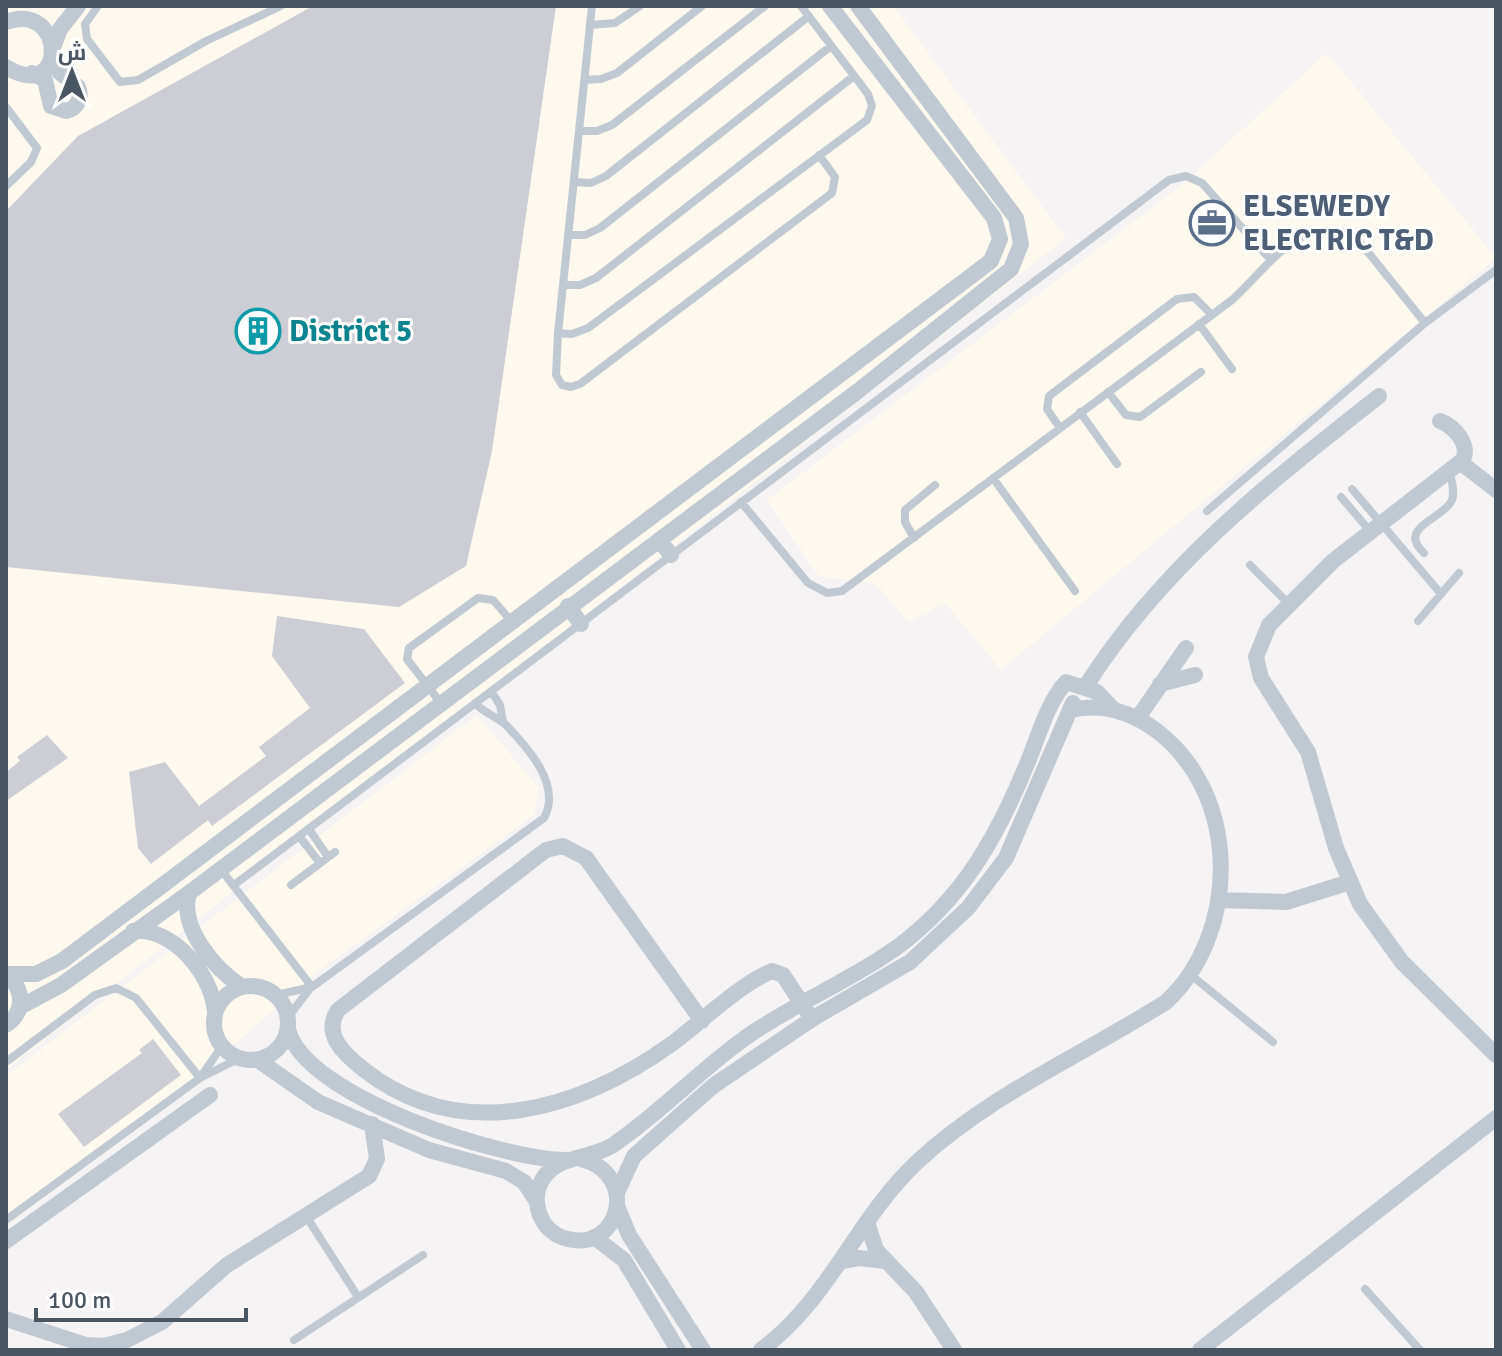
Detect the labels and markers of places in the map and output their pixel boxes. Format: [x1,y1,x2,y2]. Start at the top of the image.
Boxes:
place label: ELSEWEDY ELECTRIC T&D [1243,188,1434,259]
office icon: ELSEWEDY ELECTRIC T&D [1188,199,1236,247]
building icon: District 5 [234,307,282,355]
place label: District 5 [289,313,412,350]

